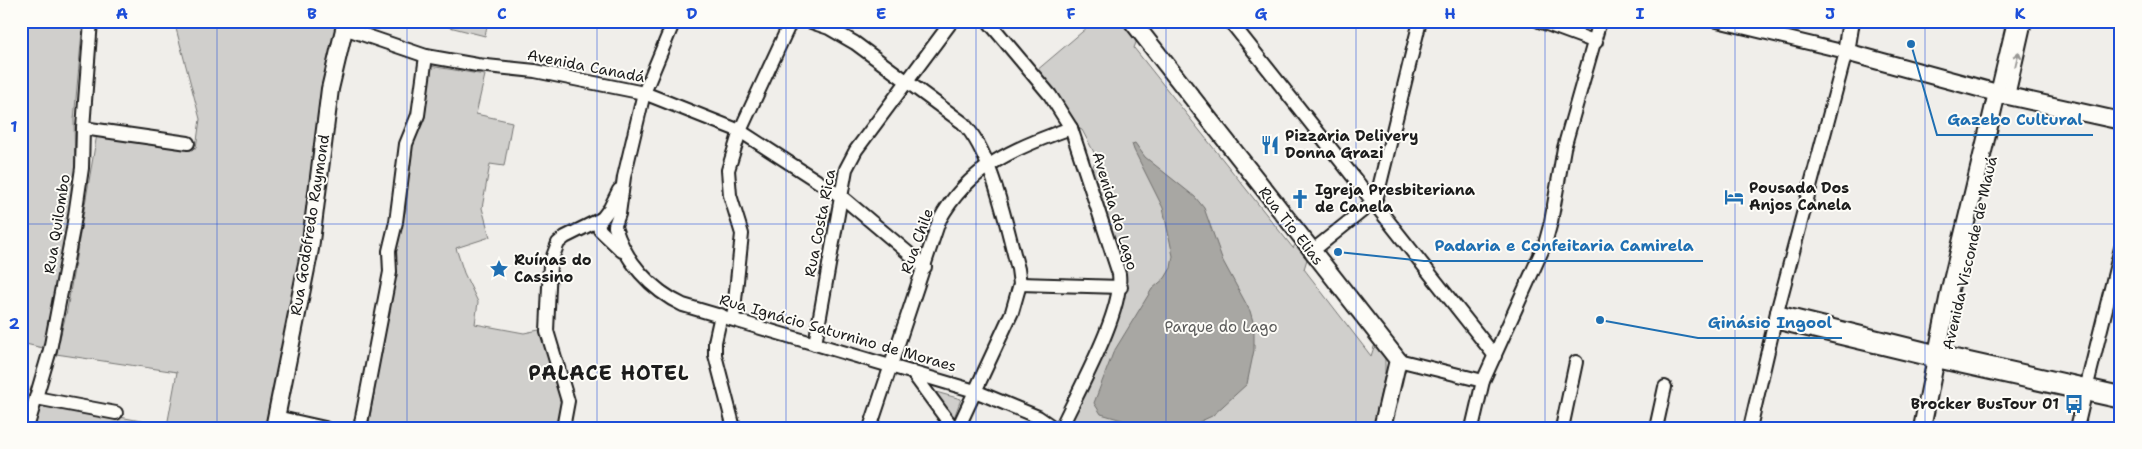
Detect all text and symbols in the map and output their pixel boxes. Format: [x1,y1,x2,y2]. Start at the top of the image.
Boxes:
text: A [116,3,128,24]
text: B [307,3,317,24]
text: C [497,3,507,24]
text: D [686,3,698,24]
text: E [876,3,886,24]
text: F [1066,3,1076,24]
text: G [1255,3,1268,24]
text: H [1444,3,1456,24]
text: I [1636,3,1645,24]
text: J [1825,3,1835,24]
text: K [2015,3,2026,24]
street label: Avenida Canadá [526,45,647,87]
one-way arrow [2013,51,2022,67]
callout: Gazebo Cultural [1937,104,2093,135]
text: Gazebo Cultural [1947,109,2083,130]
text: 1 [10,116,18,137]
place label: Pizzaria Delivery Donna Grazi [1285,126,1419,163]
street label: Rua Godofredo Raymond [286,132,334,317]
restaurant icon: Pizzaria Delivery Donna Grazi [1259,134,1281,156]
street label: Avenida do Lago [1087,149,1143,273]
street label: Avenida Visconde de Mauá [1938,154,2002,352]
street label: Rua Costa Rica [800,167,840,279]
street label: Rua Quilombo [39,173,75,275]
place label: Pousada Dos Anjos Canela [1749,178,1852,215]
place label: Igreja Presbiteriana de Canela [1315,180,1476,217]
street label: Rua Tio Elias [1254,183,1328,269]
hotel icon: Pousada Dos Anjos Canela [1723,186,1745,208]
church icon: Igreja Presbiteriana de Canela [1289,188,1311,210]
street label: Rua Chile [896,206,938,276]
callout: Padaria e Confeitaria Camirela [1424,230,1703,261]
text: Padaria e Confeitaria Camirela [1434,235,1694,256]
place label: Ruínas do Cassino [514,250,592,287]
place icon: Ruínas do Cassino [488,258,510,280]
street label: Rua Ignácio Saturnino de Moraes [717,290,959,376]
callout: Ginásio Ingool [1698,307,1842,338]
text: Ginásio Ingool [1708,312,1833,333]
text: 2 [8,313,20,334]
park label: Parque do Lago [1164,317,1278,337]
district label: PALACE HOTEL [528,360,690,386]
bus stop icon: Brocker BusTour 01 [2063,393,2085,415]
place label: Brocker BusTour 01 [1911,394,2059,414]

